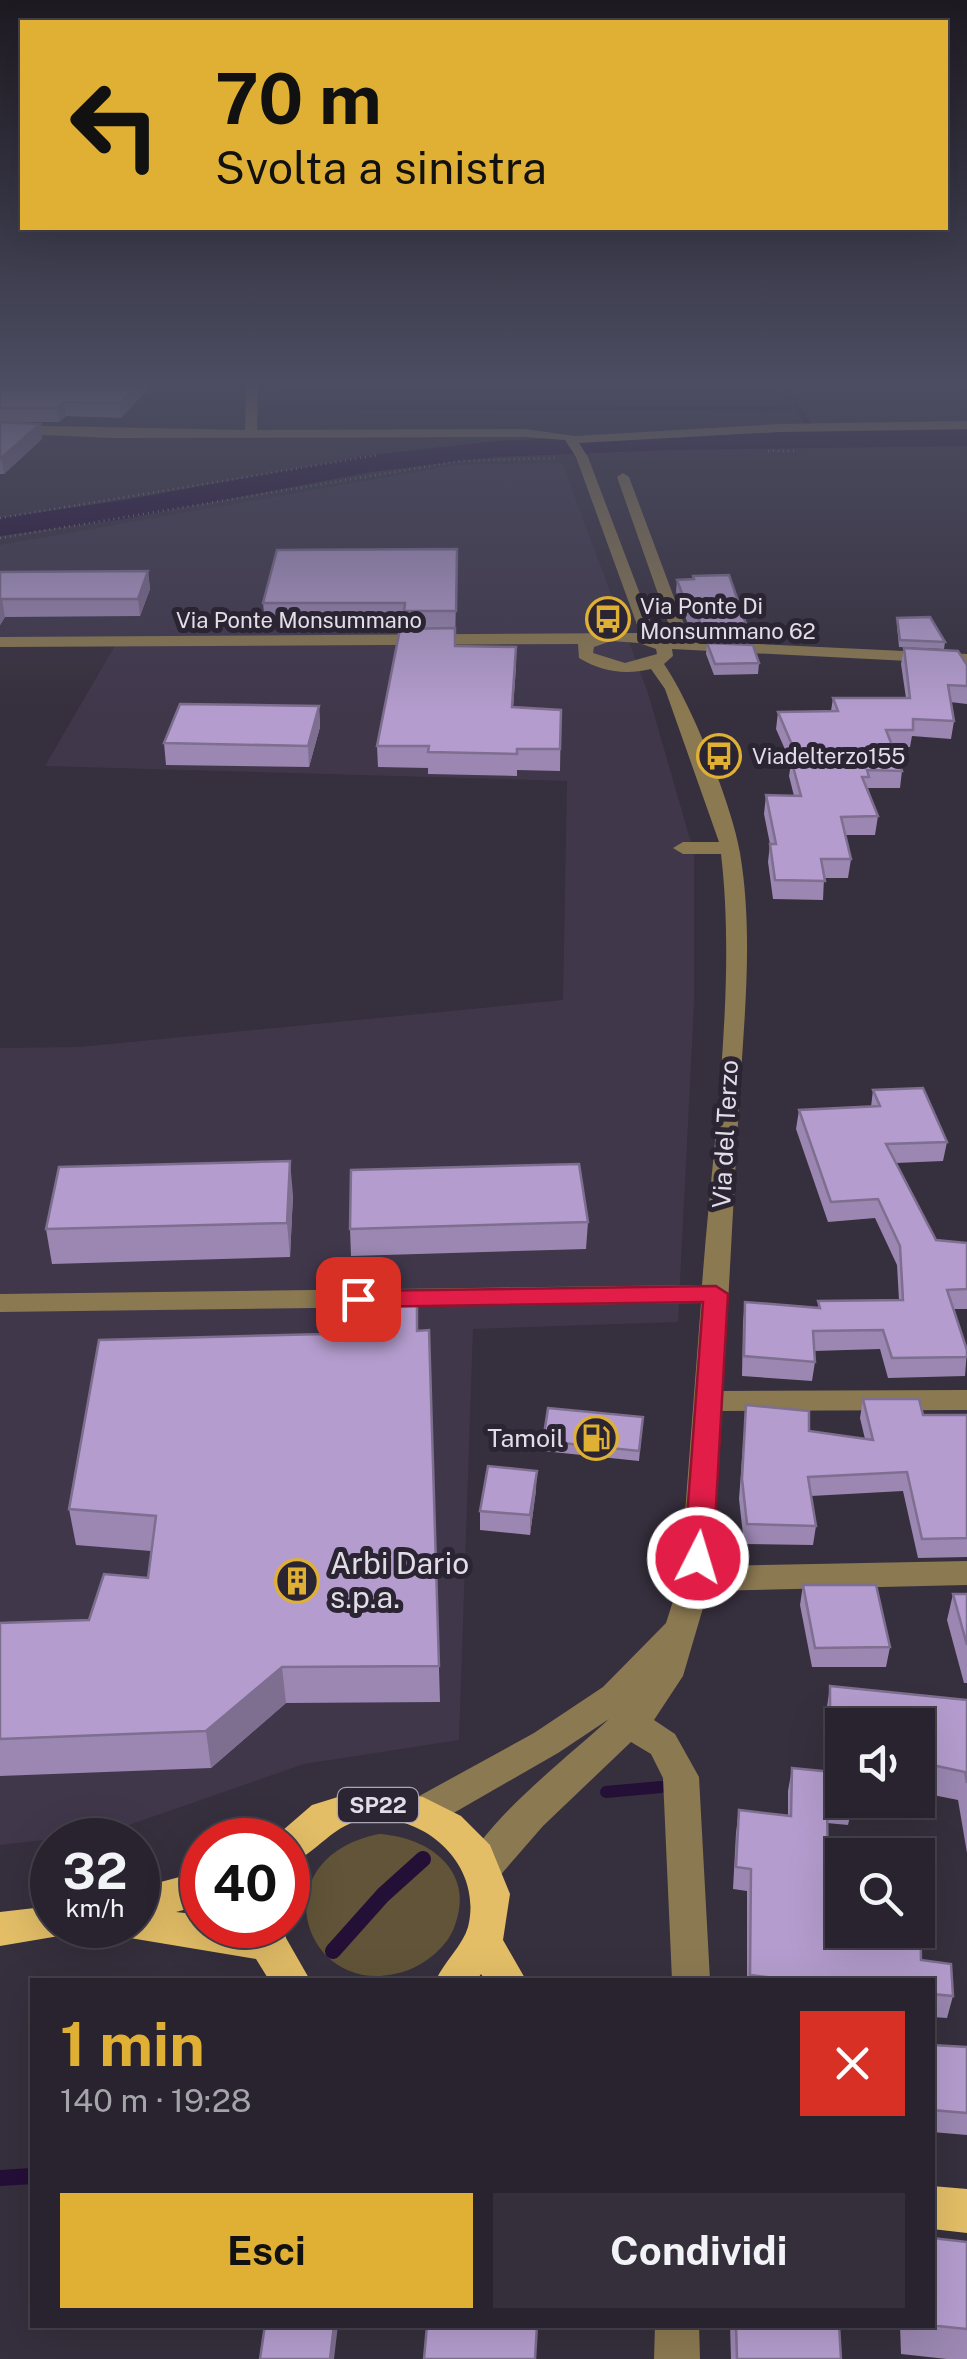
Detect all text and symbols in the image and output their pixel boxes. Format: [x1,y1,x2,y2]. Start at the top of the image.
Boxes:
text: 70 m [215,57,382,140]
icon: left [50,60,180,190]
text: Svolta a sinistra [215,141,547,194]
place label: Via Ponte Di Monsummano 62 [640,593,816,644]
bus stop icon: Via Ponte Di Monsummano 62 [585,596,631,642]
street label: Via Ponte Monsummano [176,607,422,633]
bus stop icon: Viadelterzo155 [696,733,742,779]
place label: Viadelterzo155 [752,743,905,769]
street label: Via del Terzo [706,1059,744,1209]
pin [316,1257,401,1342]
icon: arrive [331,1272,386,1327]
fuel station icon: Tamoil [573,1415,619,1461]
place label: Tamoil [487,1423,564,1453]
position arrow [646,1506,750,1610]
place label: Arbi Dario s.p.a. [330,1545,469,1615]
building icon: Arbi Dario s.p.a. [274,1558,320,1604]
map controls [825,1708,935,1948]
button: sound [825,1708,935,1818]
road number: SP22 [338,1788,418,1822]
speed limit sign: 40 [180,1818,310,1948]
button: search [825,1838,935,1948]
text: 32 [62,1841,128,1900]
text: km/h [66,1893,124,1923]
text: 1 min [60,2009,205,2080]
button: close [800,2011,905,2116]
text: 140 m · 19:28 [60,2082,252,2119]
button: Esci [60,2193,473,2308]
button: Condividi [493,2193,905,2308]

